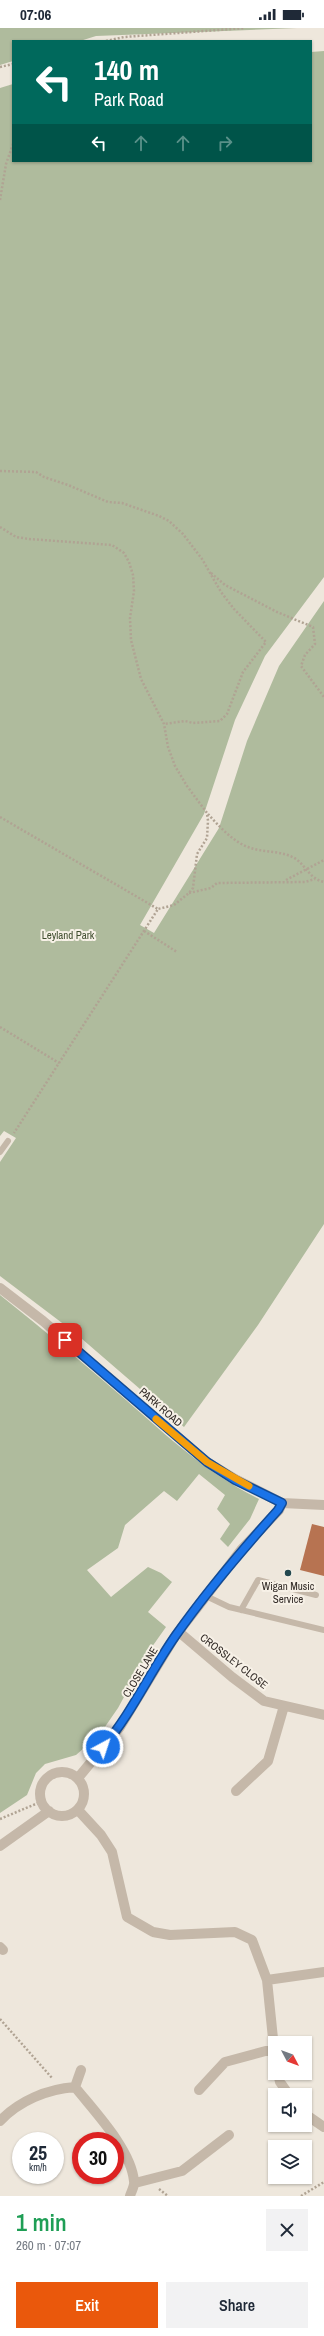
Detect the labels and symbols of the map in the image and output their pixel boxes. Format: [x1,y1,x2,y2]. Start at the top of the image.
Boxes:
park label: Leyland Park [42,928,95,942]
pin [48,1323,82,1357]
street label: PARK ROAD [137,1385,185,1429]
marker: Wigan Music Service [283,1568,293,1578]
place label: Wigan Music Service [262,1579,315,1606]
street label: CROSSLEY CLOSE [197,1630,271,1692]
street label: CLOSE LANE [119,1644,161,1700]
position arrow [82,1726,124,1768]
north arrow [268,2036,312,2080]
speed limit sign: 30 [72,2132,124,2184]

